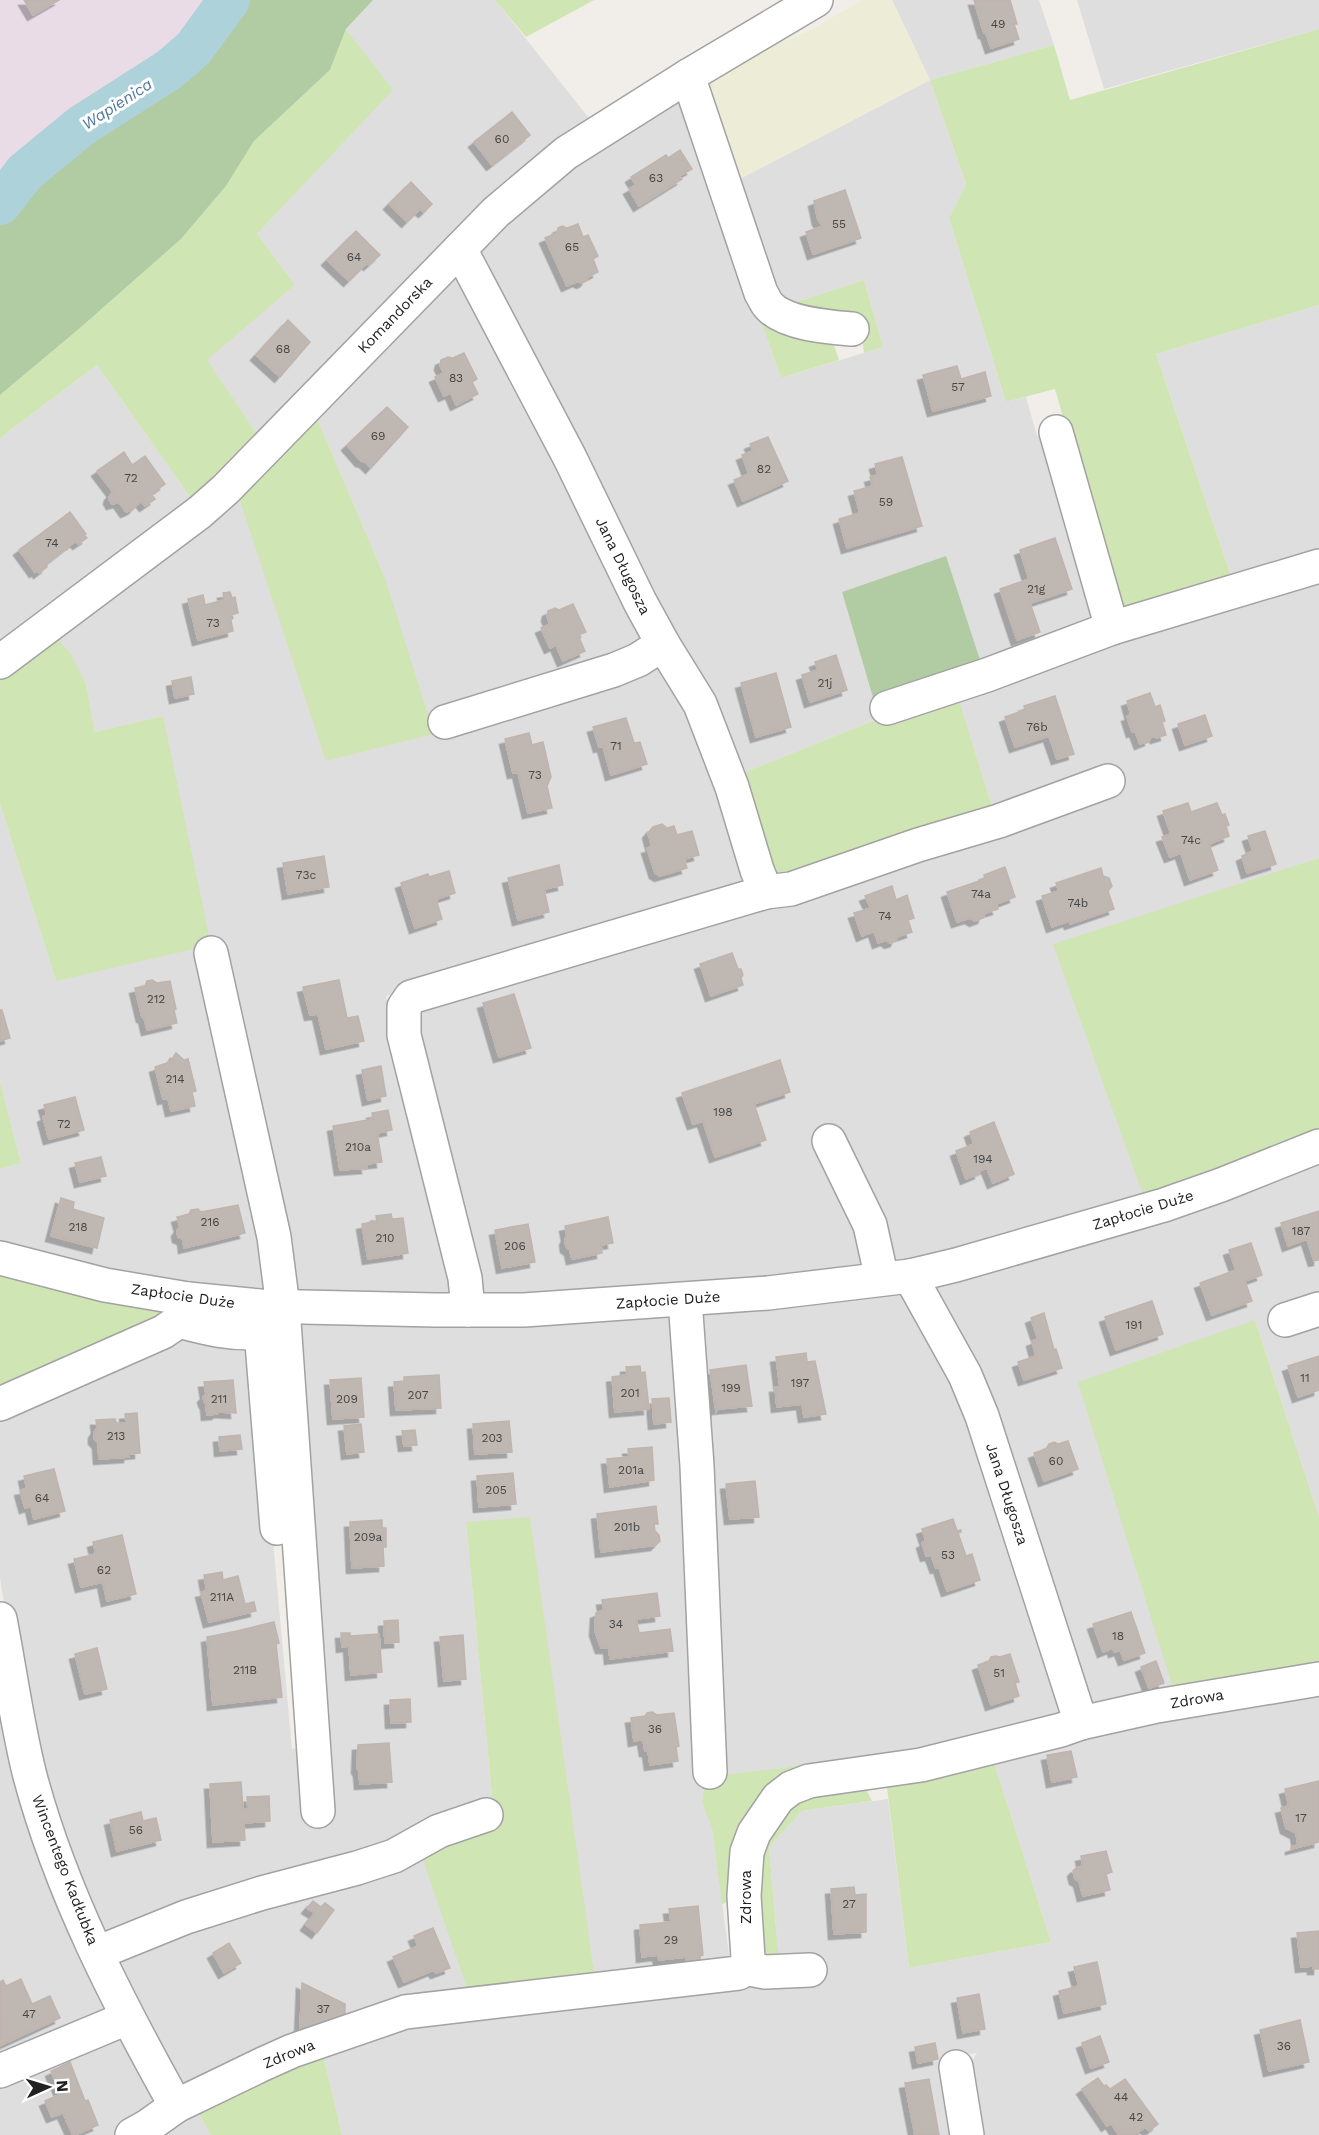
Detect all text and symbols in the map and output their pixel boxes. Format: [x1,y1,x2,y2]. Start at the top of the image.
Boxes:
house number: 49 [991,17,1005,31]
water label: Wapienica [78,74,156,134]
house number: 60 [495,132,509,146]
house number: 63 [649,171,663,185]
house number: 55 [832,217,846,231]
house number: 65 [565,240,579,254]
house number: 64 [347,250,361,264]
street label: Komandorska [354,273,436,357]
house number: 68 [276,342,290,356]
house number: 83 [449,371,463,385]
house number: 57 [951,380,965,394]
house number: 69 [371,429,385,443]
house number: 82 [757,462,771,476]
house number: 72 [124,471,138,485]
house number: 59 [879,495,893,509]
street label: Jana Długosza [592,514,655,618]
house number: 74 [45,536,59,550]
house number: 21g [1027,582,1046,596]
house number: 73 [206,616,220,630]
house number: 21j [818,676,832,690]
house number: 76b [1026,720,1048,734]
house number: 71 [610,739,622,753]
house number: 73 [528,768,542,782]
house number: 74c [1181,833,1201,847]
house number: 73c [296,868,317,882]
house number: 74a [971,887,991,901]
house number: 74b [1068,896,1088,910]
house number: 74 [878,909,892,923]
house number: 212 [147,992,165,1006]
house number: 214 [165,1072,185,1086]
house number: 198 [713,1105,733,1119]
house number: 72 [57,1117,71,1131]
house number: 210a [345,1140,371,1154]
house number: 194 [973,1152,993,1166]
street label: Zapłocie Duże [1090,1186,1196,1234]
house number: 216 [201,1215,219,1229]
house number: 218 [68,1220,88,1234]
house number: 187 [1292,1224,1310,1238]
house number: 210 [375,1231,395,1245]
house number: 206 [504,1239,526,1253]
street label: Zapłocie Duże [130,1280,236,1312]
street label: Zapłocie Duże [615,1287,721,1313]
house number: 191 [1126,1318,1142,1332]
house number: 11 [1300,1371,1310,1385]
house number: 197 [791,1376,810,1390]
house number: 199 [721,1381,741,1395]
house number: 201 [620,1386,640,1400]
house number: 207 [408,1388,429,1402]
house number: 211 [211,1392,227,1406]
house number: 209 [336,1392,358,1406]
house number: 213 [107,1429,125,1443]
house number: 203 [481,1431,503,1445]
street label: Jana Długosza [982,1441,1032,1548]
house number: 60 [1049,1454,1063,1468]
house number: 201a [618,1463,644,1477]
house number: 205 [485,1483,507,1497]
house number: 64 [35,1491,49,1505]
house number: 201b [614,1520,640,1534]
house number: 209a [354,1530,383,1544]
house number: 53 [941,1548,955,1562]
house number: 62 [97,1563,111,1577]
house number: 211A [210,1590,234,1604]
house number: 34 [609,1617,623,1631]
house number: 18 [1112,1629,1124,1643]
house number: 211B [233,1663,257,1677]
house number: 51 [993,1666,1005,1680]
street label: Zdrowa [1169,1685,1226,1713]
house number: 36 [648,1722,662,1736]
street label: Wincentego Kadłubka [28,1792,102,1948]
house number: 17 [1295,1811,1307,1825]
house number: 56 [129,1823,143,1837]
street label: Zdrowa [737,1869,755,1924]
house number: 27 [842,1897,856,1911]
house number: 29 [664,1933,678,1947]
house number: 37 [316,2002,330,2016]
house number: 47 [22,2007,36,2021]
street label: Zdrowa [261,2035,318,2072]
house number: 36 [1277,2039,1291,2053]
north arrow [18,2057,78,2117]
text: N [53,2079,72,2093]
house number: 44 [1114,2090,1128,2104]
house number: 42 [1129,2110,1143,2124]

